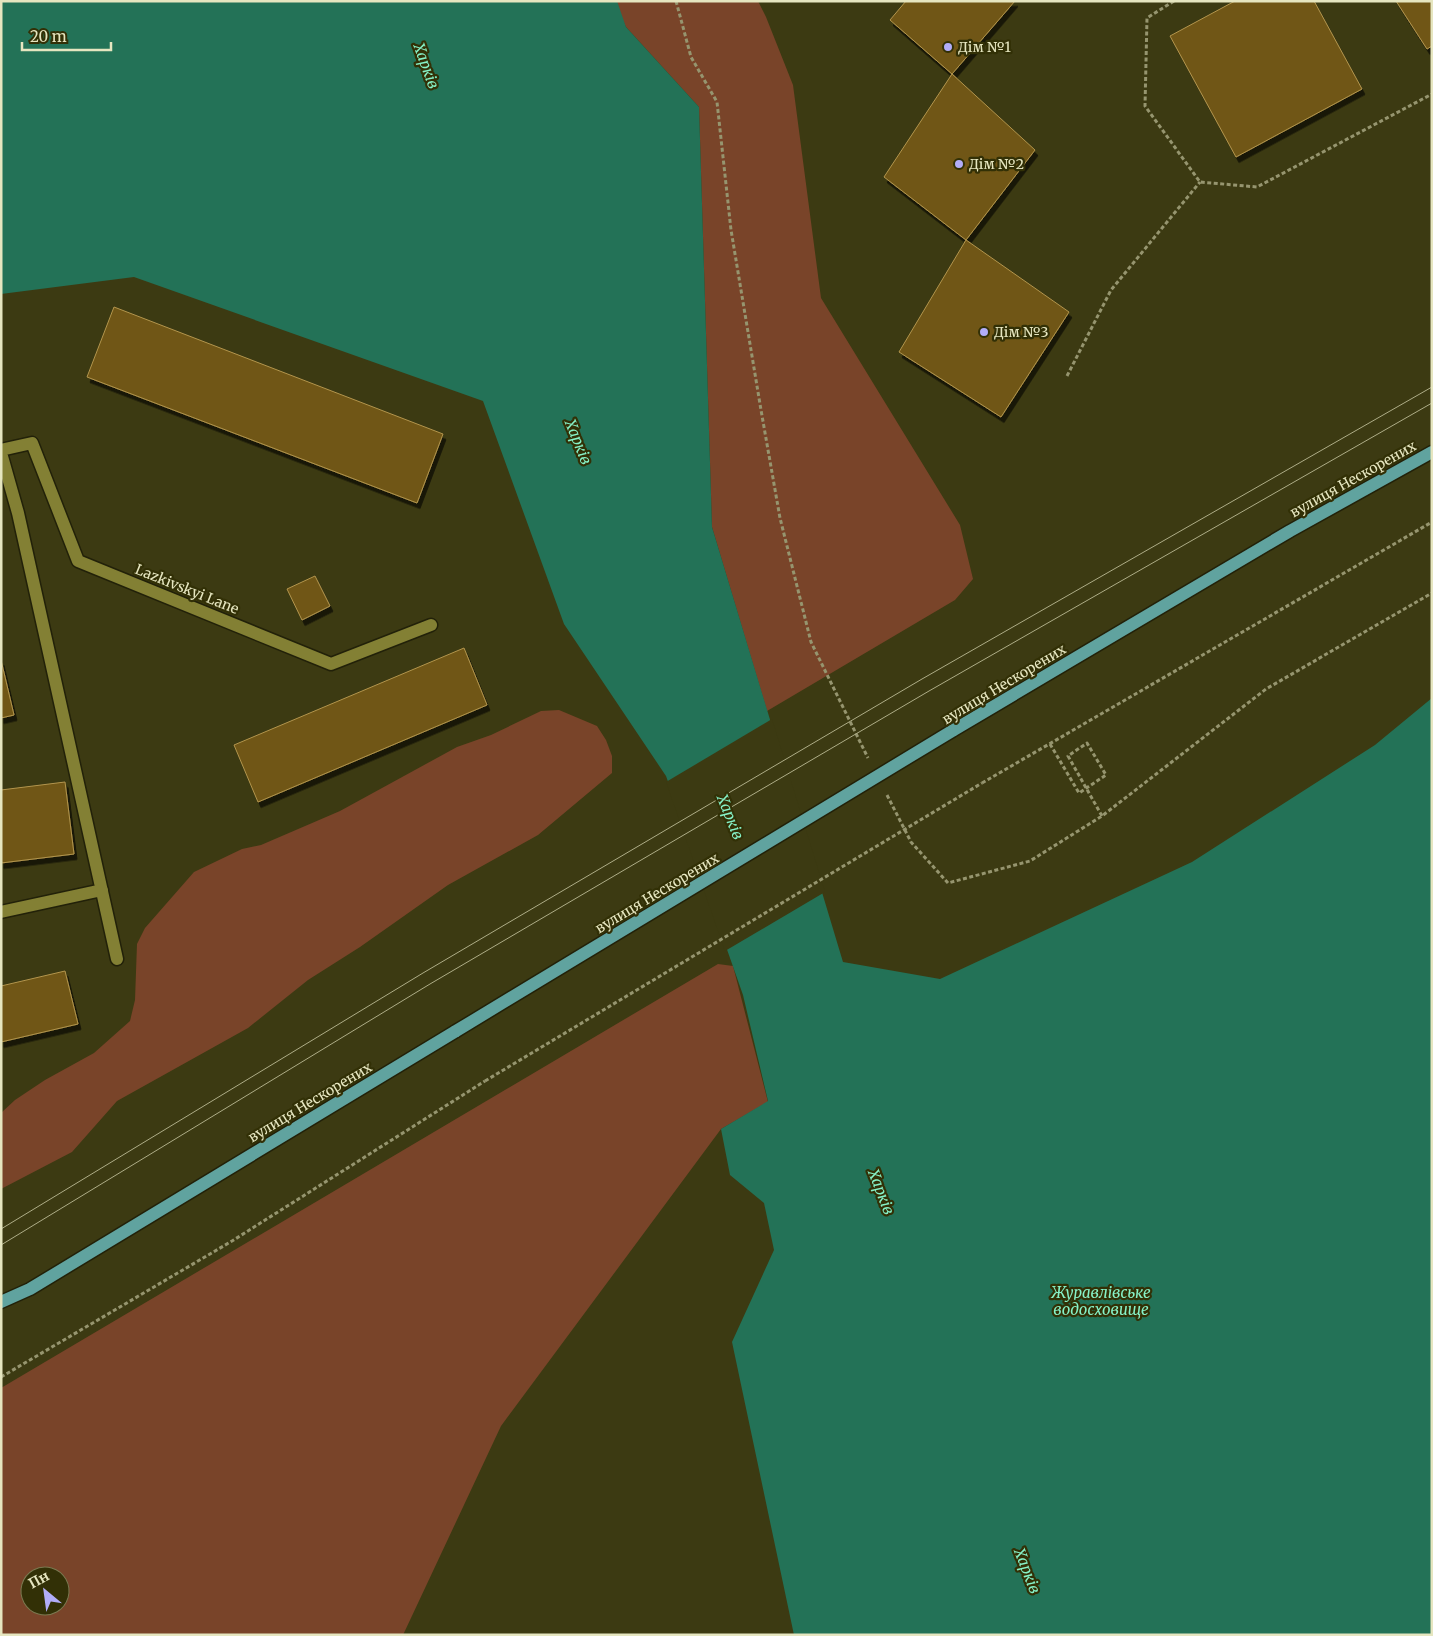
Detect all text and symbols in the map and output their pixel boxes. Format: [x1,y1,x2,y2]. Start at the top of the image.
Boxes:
scale bar [22,20,111,52]
text: 20 m [30,27,67,46]
place label: Дім №1 [958,38,1011,56]
water label: Харків [409,39,443,91]
marker: Дім №1 [942,41,954,53]
place label: Дім №2 [969,155,1024,173]
marker: Дім №2 [953,158,965,170]
place label: Дім №3 [994,323,1048,341]
marker: Дім №3 [978,326,990,338]
water label: Харків [560,415,596,467]
street label: вулиця Нескорених [1287,437,1420,521]
street label: Lazkivskyi Lane [133,560,241,618]
street label: вулиця Нескорених [939,640,1070,728]
water label: Харків [712,790,748,842]
street label: вулиця Нескорених [592,849,723,937]
street label: вулиця Нескорених [245,1058,376,1146]
water label: Харків [864,1165,899,1217]
water label: Журавлівське водосховище [1050,1283,1151,1319]
water label: Харків [1010,1544,1045,1596]
north arrow [20,1566,70,1616]
text: Пн [25,1567,52,1593]

